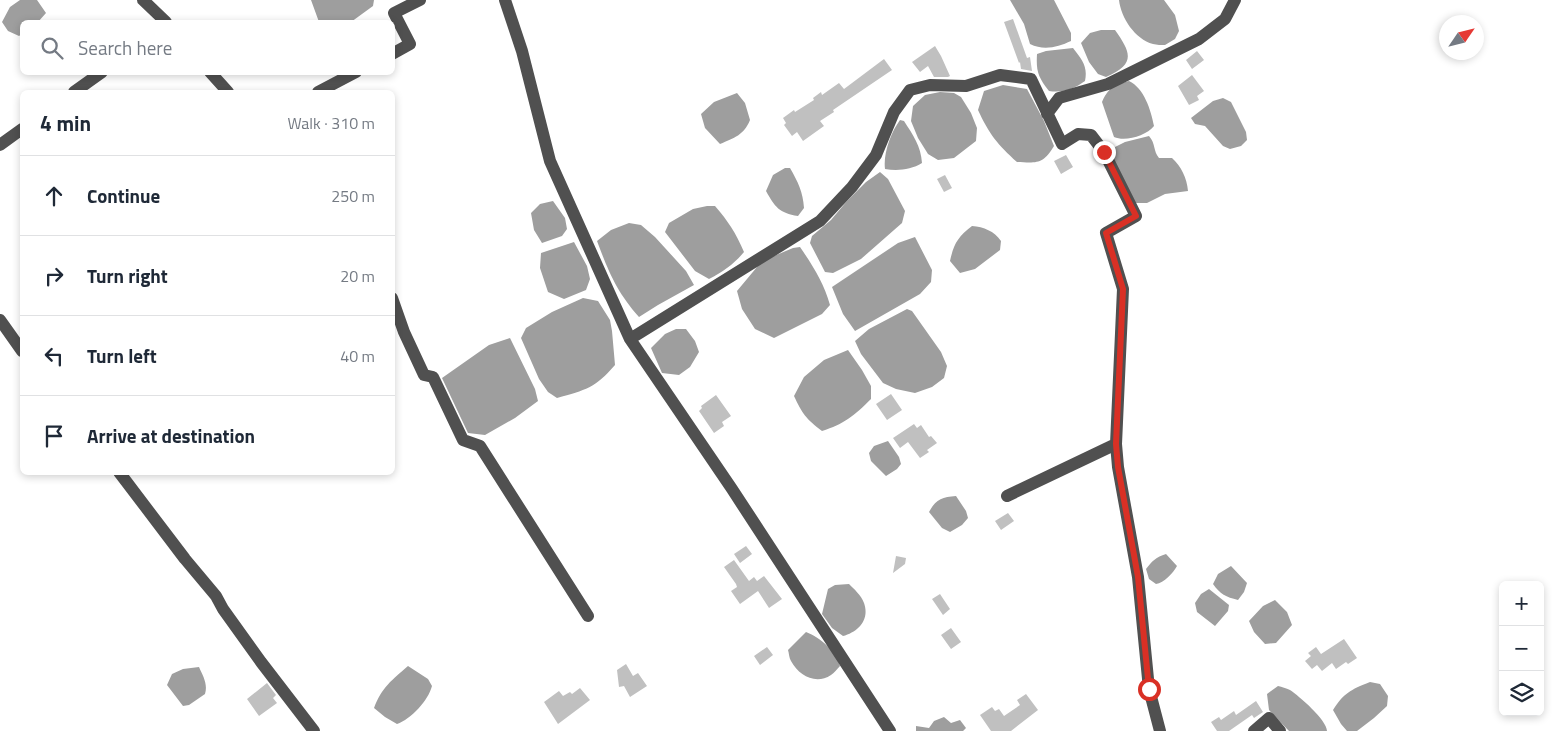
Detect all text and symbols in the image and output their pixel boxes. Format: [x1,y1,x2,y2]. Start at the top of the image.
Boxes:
north arrow [1439,15,1484,60]
search box [20,20,395,75]
text: Search here [78,33,172,62]
icon: search [38,34,66,62]
text: 4 min [40,107,91,139]
text: Walk · 310 m [287,111,375,135]
route end [1093,141,1116,164]
text: Continue [87,181,160,210]
icon: ahead [40,182,68,210]
text: 250 m [331,184,375,208]
text: Turn right [87,261,168,290]
icon: right [40,262,68,290]
text: 20 m [340,264,375,288]
text: Turn left [87,341,157,370]
icon: left [40,342,68,370]
text: 40 m [340,344,375,368]
text: Arrive at destination [87,421,255,450]
icon: arrive [40,422,68,450]
map controls [1499,581,1544,716]
button: + [1499,581,1544,626]
button: − [1499,626,1544,671]
button: layers [1499,671,1544,716]
route start [1138,678,1161,701]

